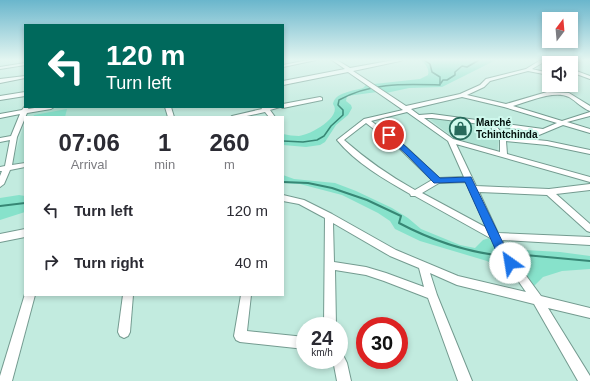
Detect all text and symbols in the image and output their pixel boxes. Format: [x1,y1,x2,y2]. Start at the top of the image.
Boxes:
north arrow [542,12,578,48]
map controls [542,12,578,92]
icon: left [40,40,92,92]
text: 120 m [106,40,185,71]
button: sound [542,56,578,92]
text: Turn left [106,73,171,93]
shop icon: Marché Tchintchinda [448,115,474,141]
place label: Marché Tchintchinda [476,117,538,140]
pin [372,118,406,152]
icon: arrive [378,124,400,146]
text: 07:06 [58,129,120,156]
text: 1 [158,129,171,156]
text: 260 [210,129,250,156]
text: Arrival [71,157,108,172]
text: min [154,157,175,172]
text: m [224,157,235,172]
icon: left [40,199,62,221]
text: Turn left [74,202,133,219]
text: 120 m [226,202,268,219]
position arrow [489,242,531,284]
icon: right [40,251,62,273]
text: Turn right [74,254,144,271]
text: 40 m [235,254,268,271]
speed limit sign: 30 [356,317,408,369]
text: 24 [311,327,333,349]
text: km/h [311,347,333,358]

